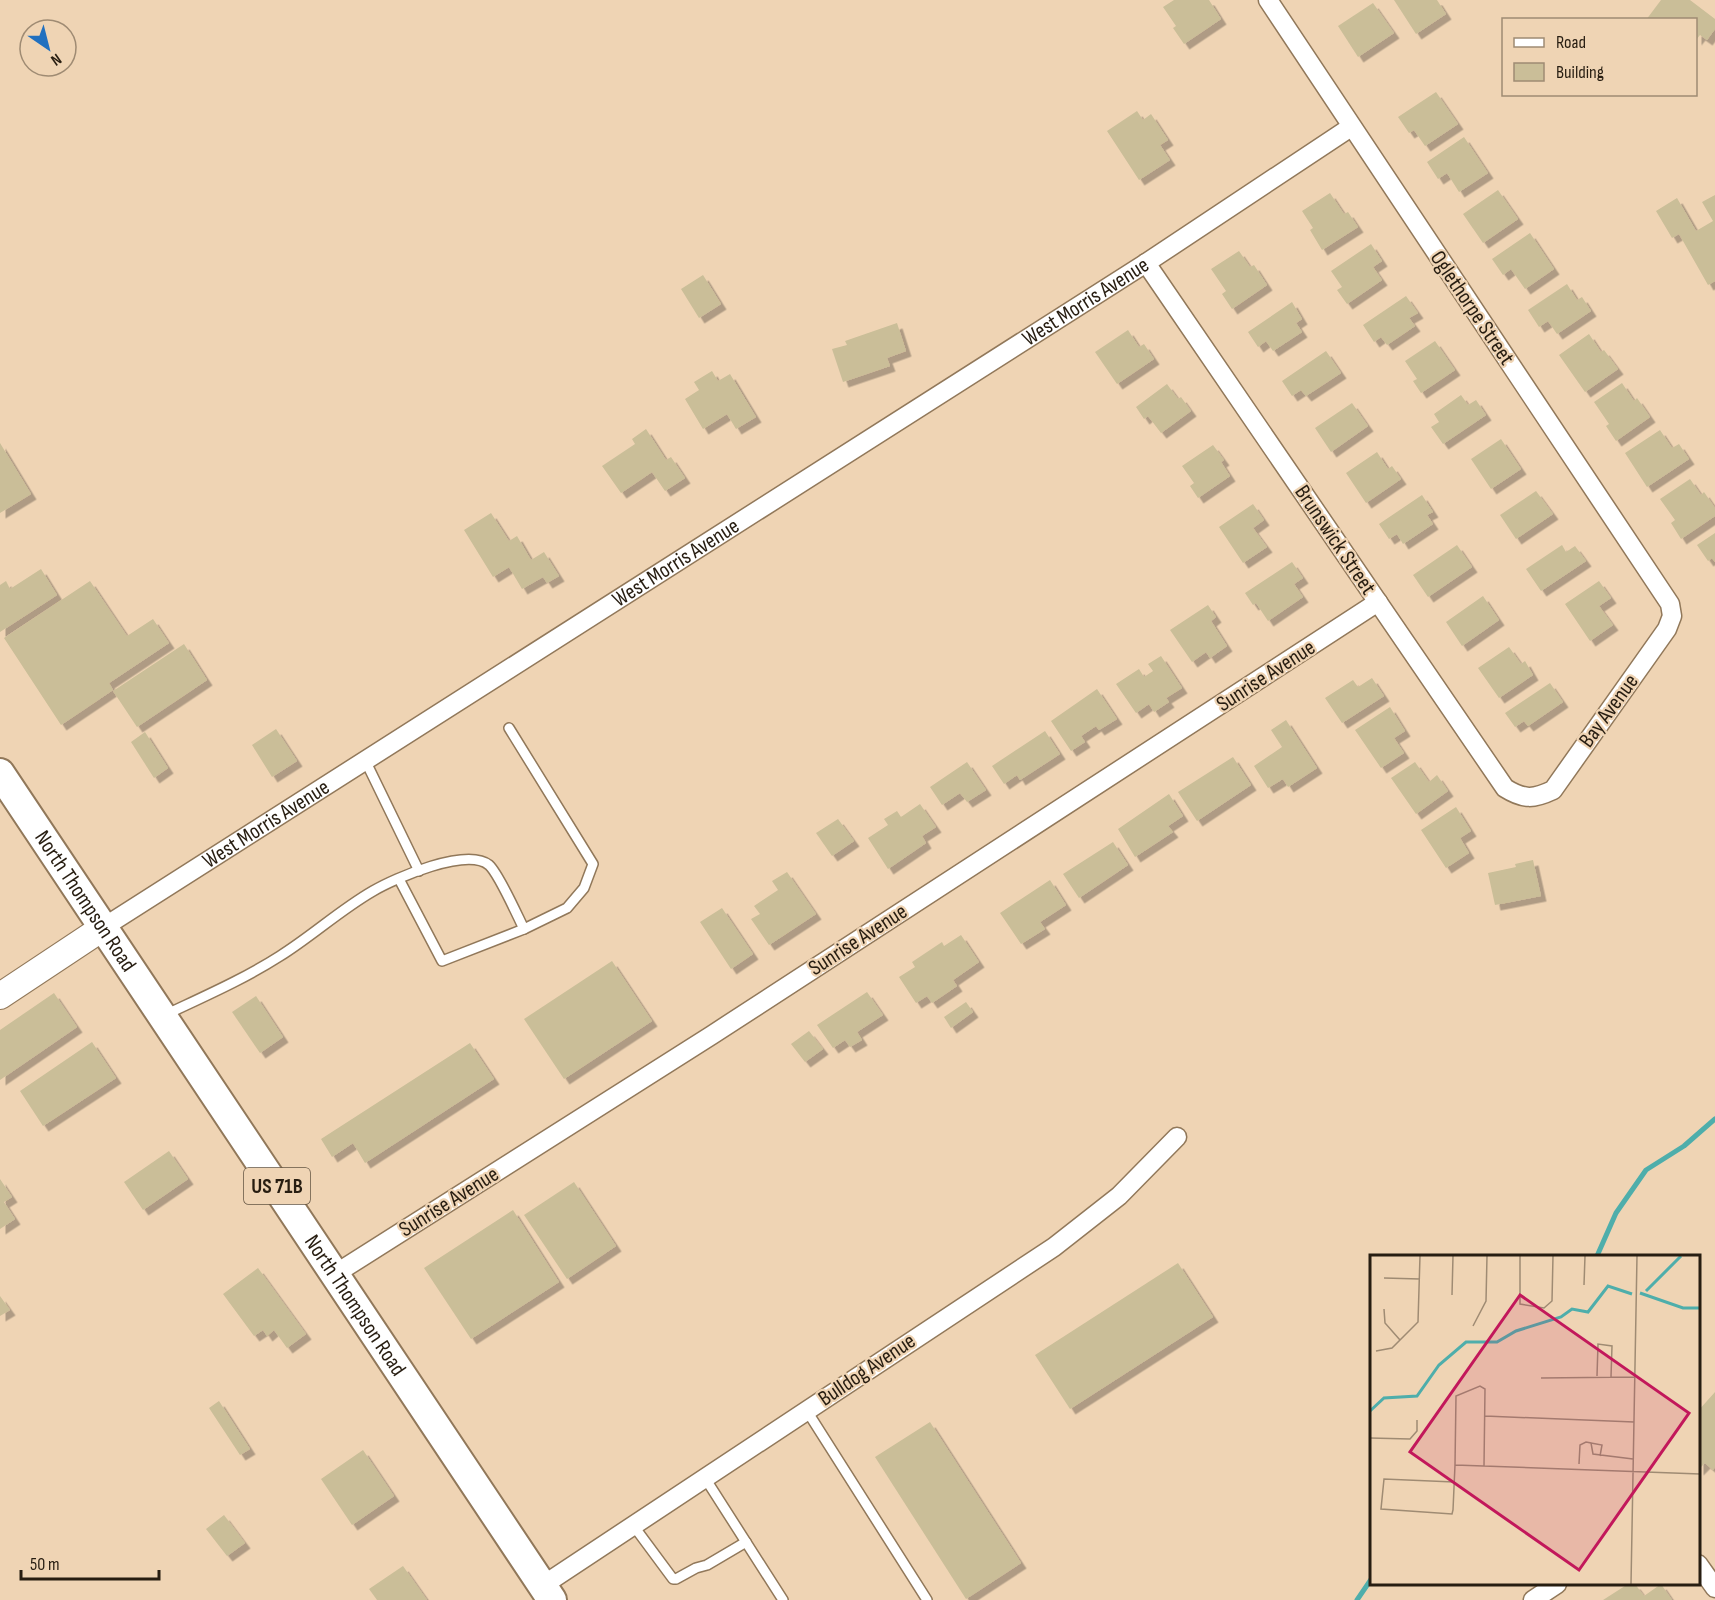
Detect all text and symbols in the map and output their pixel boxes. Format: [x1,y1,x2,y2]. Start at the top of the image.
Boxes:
north arrow [18,18,78,78]
legend [1502,18,1697,96]
text: Road [1556,32,1586,53]
text: N [47,49,65,69]
text: Building [1556,62,1604,83]
street label: Oglethorpe Street [1424,246,1520,370]
street label: West Morris Avenue [1017,251,1154,352]
street label: Brunswick Street [1289,480,1382,600]
street label: West Morris Avenue [607,512,744,613]
street label: Sunrise Avenue [1211,634,1321,718]
street label: Bay Avenue [1573,669,1645,753]
street label: West Morris Avenue [197,773,334,874]
street label: North Thompson Road [29,825,142,977]
street label: Sunrise Avenue [803,898,913,982]
street label: Sunrise Avenue [394,1161,504,1243]
road number: US 71B [244,1168,310,1204]
street label: North Thompson Road [299,1230,412,1381]
inset map [1370,1255,1700,1585]
street label: Bulldog Avenue [813,1328,921,1412]
scale bar [21,1543,159,1581]
text: 50 m [30,1554,60,1575]

